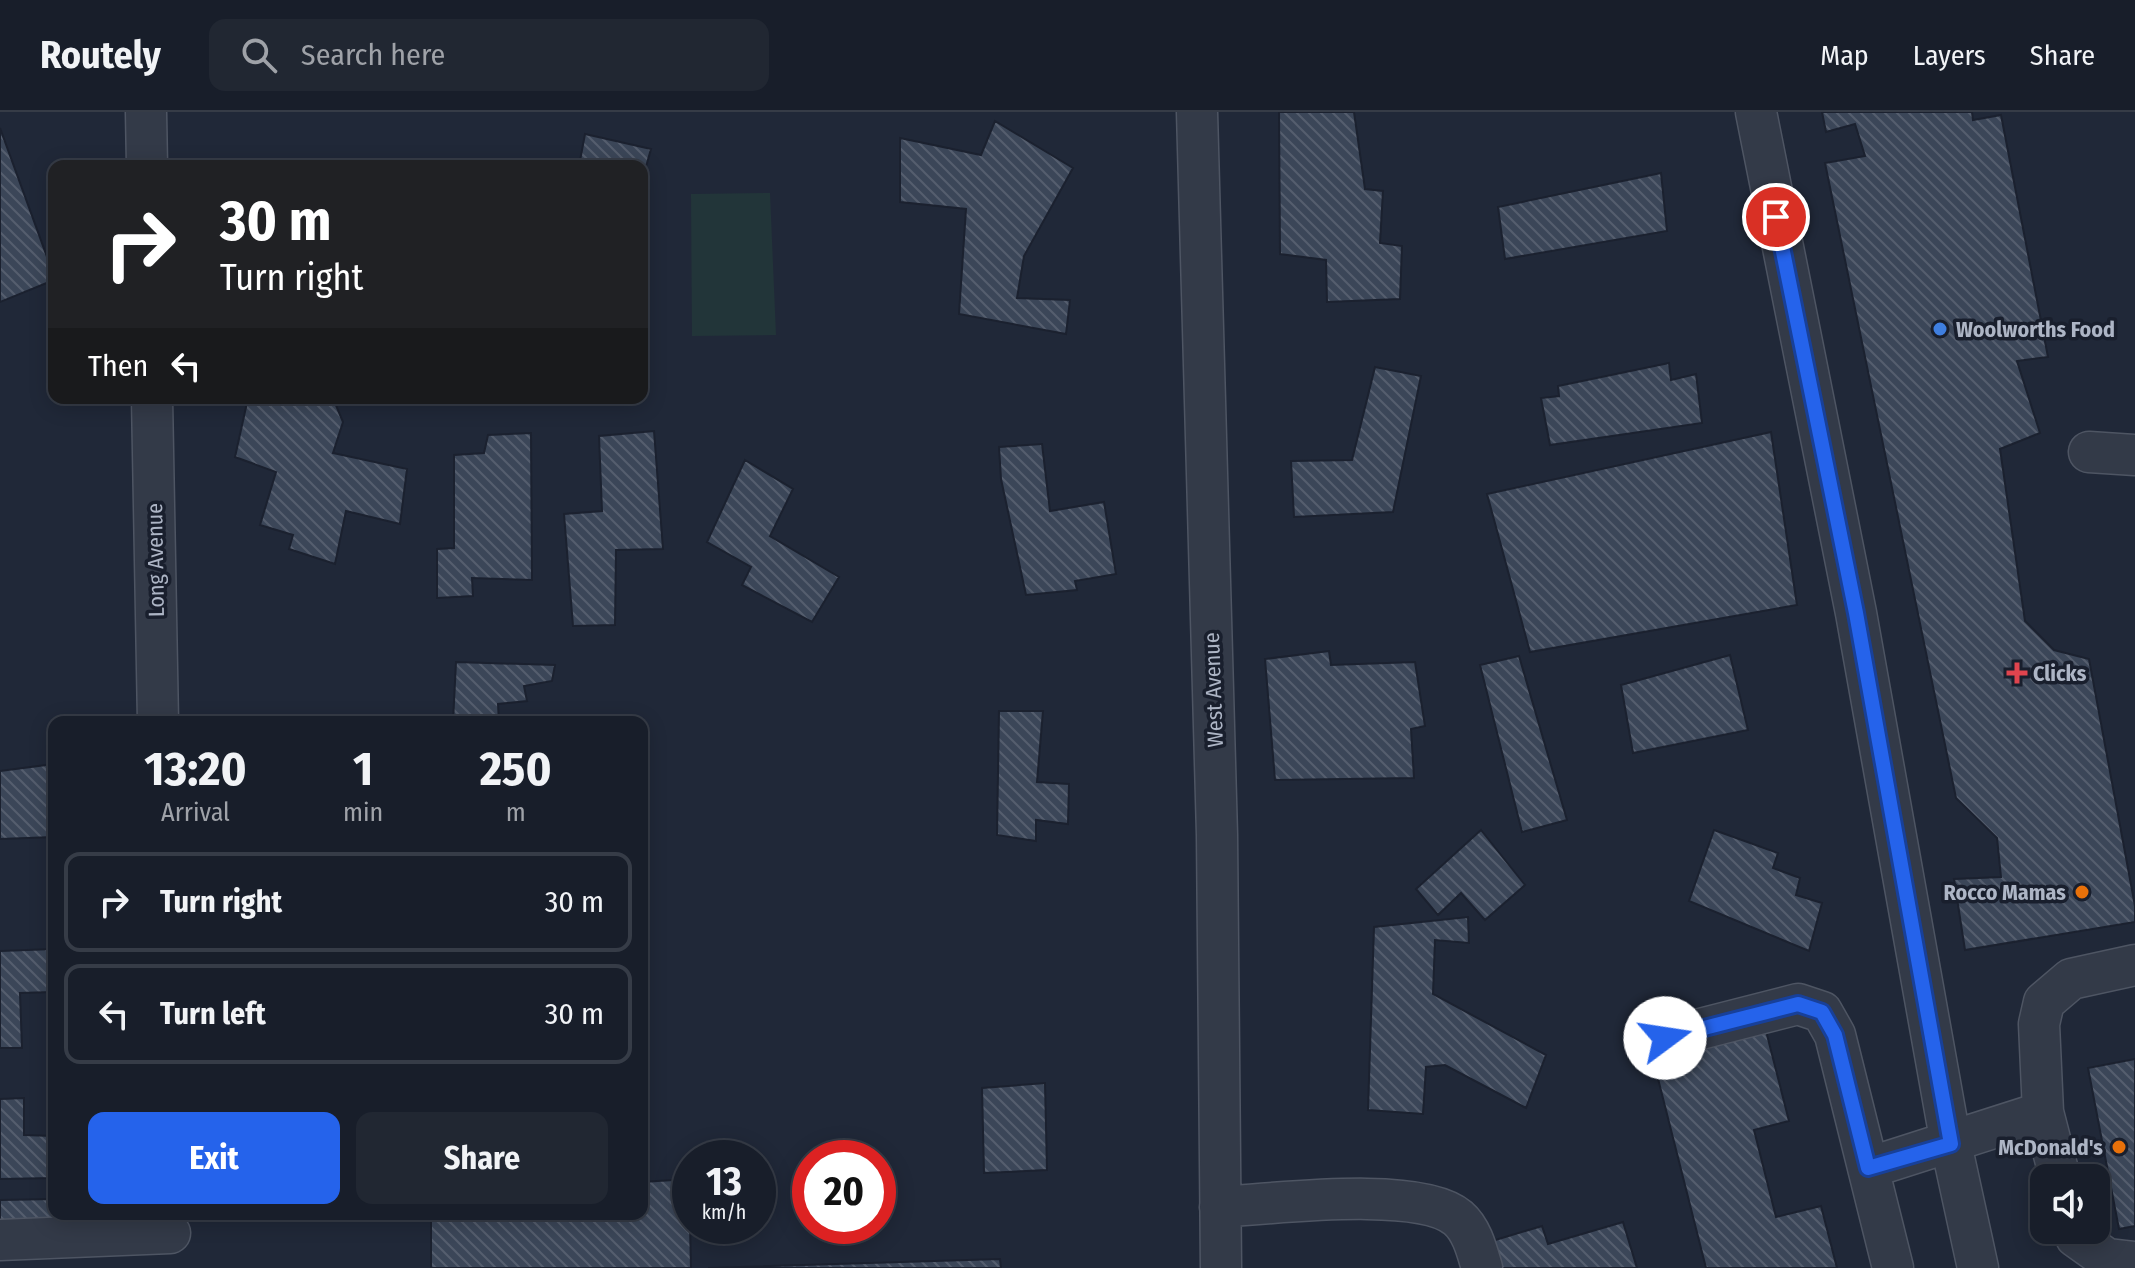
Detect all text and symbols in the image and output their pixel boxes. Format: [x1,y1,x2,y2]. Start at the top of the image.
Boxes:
search box [209,19,769,91]
text: Routely [40,32,161,78]
icon: search [237,33,281,77]
text: Search here [301,37,445,73]
text: Map [1820,39,1869,72]
text: Layers [1913,39,1986,72]
text: Share [2030,39,2095,72]
pin [1742,183,1810,251]
text: 30 m [220,188,331,255]
icon: right [88,192,192,296]
icon: arrive [1754,195,1798,239]
text: Turn right [220,256,363,300]
place label: Woolworths Food [1956,316,2115,343]
marker: Woolworths Food [1931,320,1949,338]
icon: left [164,344,208,388]
text: Then [88,348,148,384]
street label: Long Avenue [141,503,170,617]
street label: West Avenue [1198,632,1229,748]
place label: Clicks [2033,660,2087,687]
marker: Clicks [2008,664,2026,682]
text: 13:20 [144,740,247,798]
text: 1 [353,740,373,798]
text: 250 [480,740,552,798]
text: Arrival [161,797,230,828]
text: min [343,797,383,828]
text: m [506,797,526,828]
place label: Rocco Mamas [1944,879,2066,906]
icon: right [92,880,136,924]
marker: Rocco Mamas [2073,883,2091,901]
text: Turn right [160,884,282,920]
text: 30 m [545,884,604,920]
icon: left [92,992,136,1036]
text: Turn left [160,996,266,1032]
text: 30 m [545,996,604,1032]
position arrow [1623,996,1707,1080]
button: Exit [88,1112,340,1204]
button: Share [356,1112,608,1204]
place label: McDonald's [1998,1134,2103,1161]
marker: McDonald's [2110,1138,2128,1156]
speed limit sign: 20 [792,1140,896,1244]
text: 13 [706,1158,742,1206]
map controls [2030,1164,2110,1244]
button: sound [2030,1164,2110,1244]
text: km/h [702,1200,746,1224]

